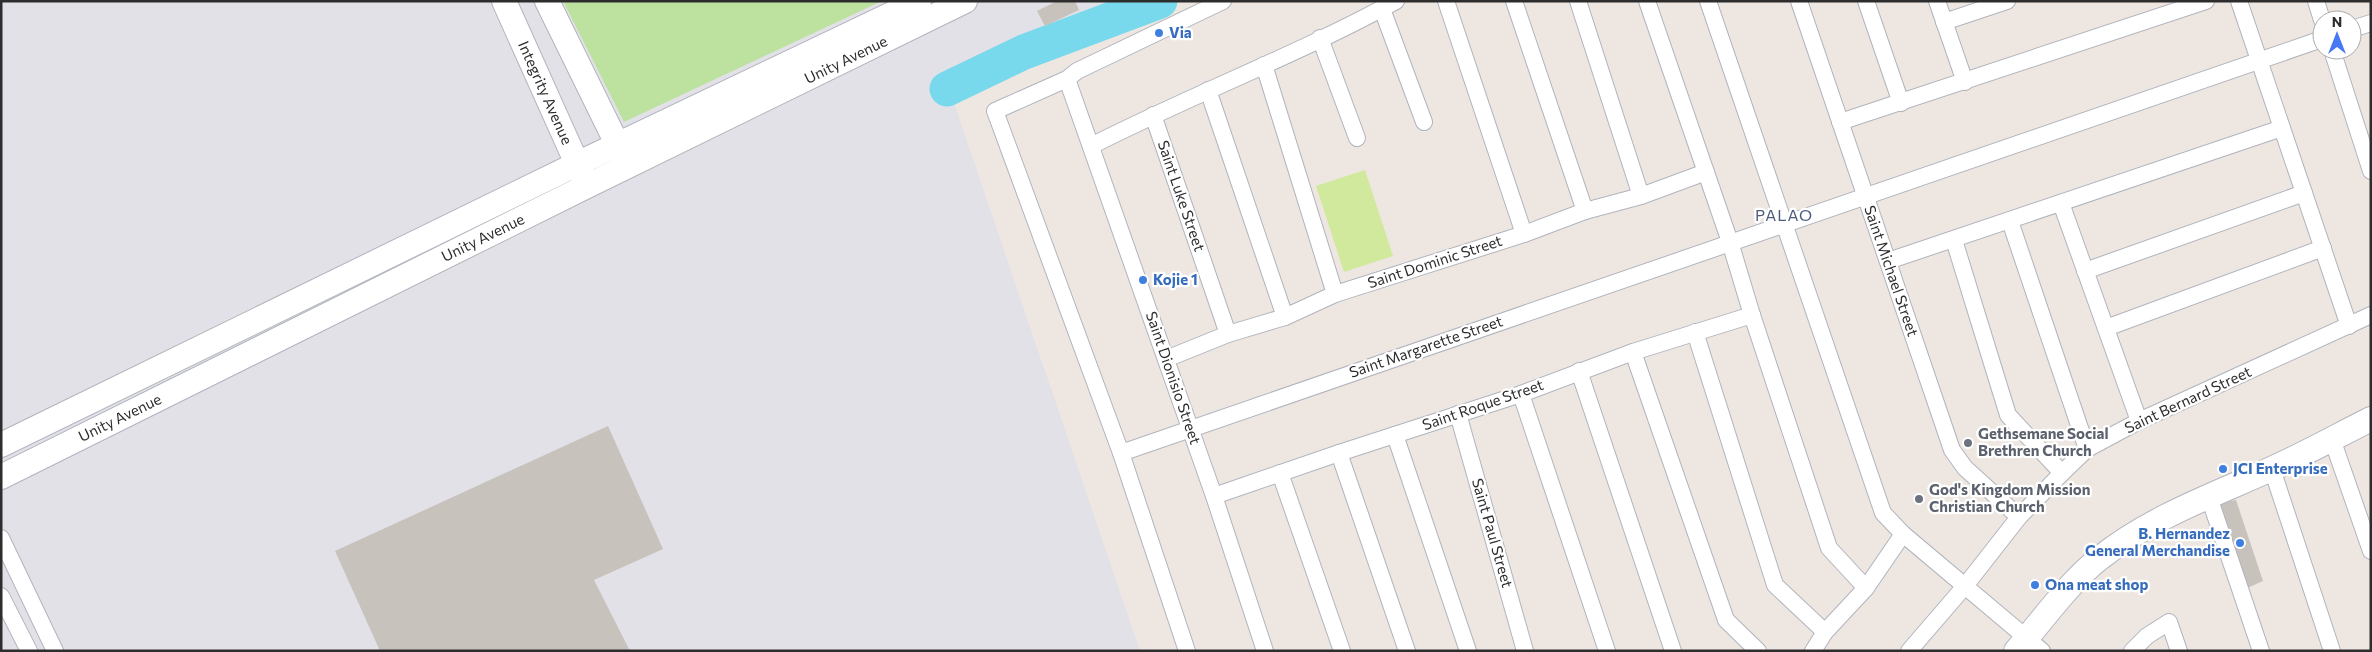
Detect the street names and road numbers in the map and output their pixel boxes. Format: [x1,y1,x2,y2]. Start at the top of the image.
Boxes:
street label: Unity Avenue [801,31,890,87]
street label: Integrity Avenue [515,38,577,147]
street label: Saint Luke Street [1155,138,1209,253]
street label: Saint Michael Street [1861,203,1923,338]
street label: Unity Avenue [438,209,527,265]
street label: Saint Dominic Street [1365,231,1504,291]
street label: Saint Dionisio Street [1143,309,1205,446]
street label: Saint Margarette Street [1347,311,1505,381]
street label: Saint Bernard Street [2121,362,2254,436]
street label: Saint Roque Street [1420,375,1546,433]
street label: Unity Avenue [75,389,164,445]
street label: Saint Paul Street [1469,476,1517,589]

